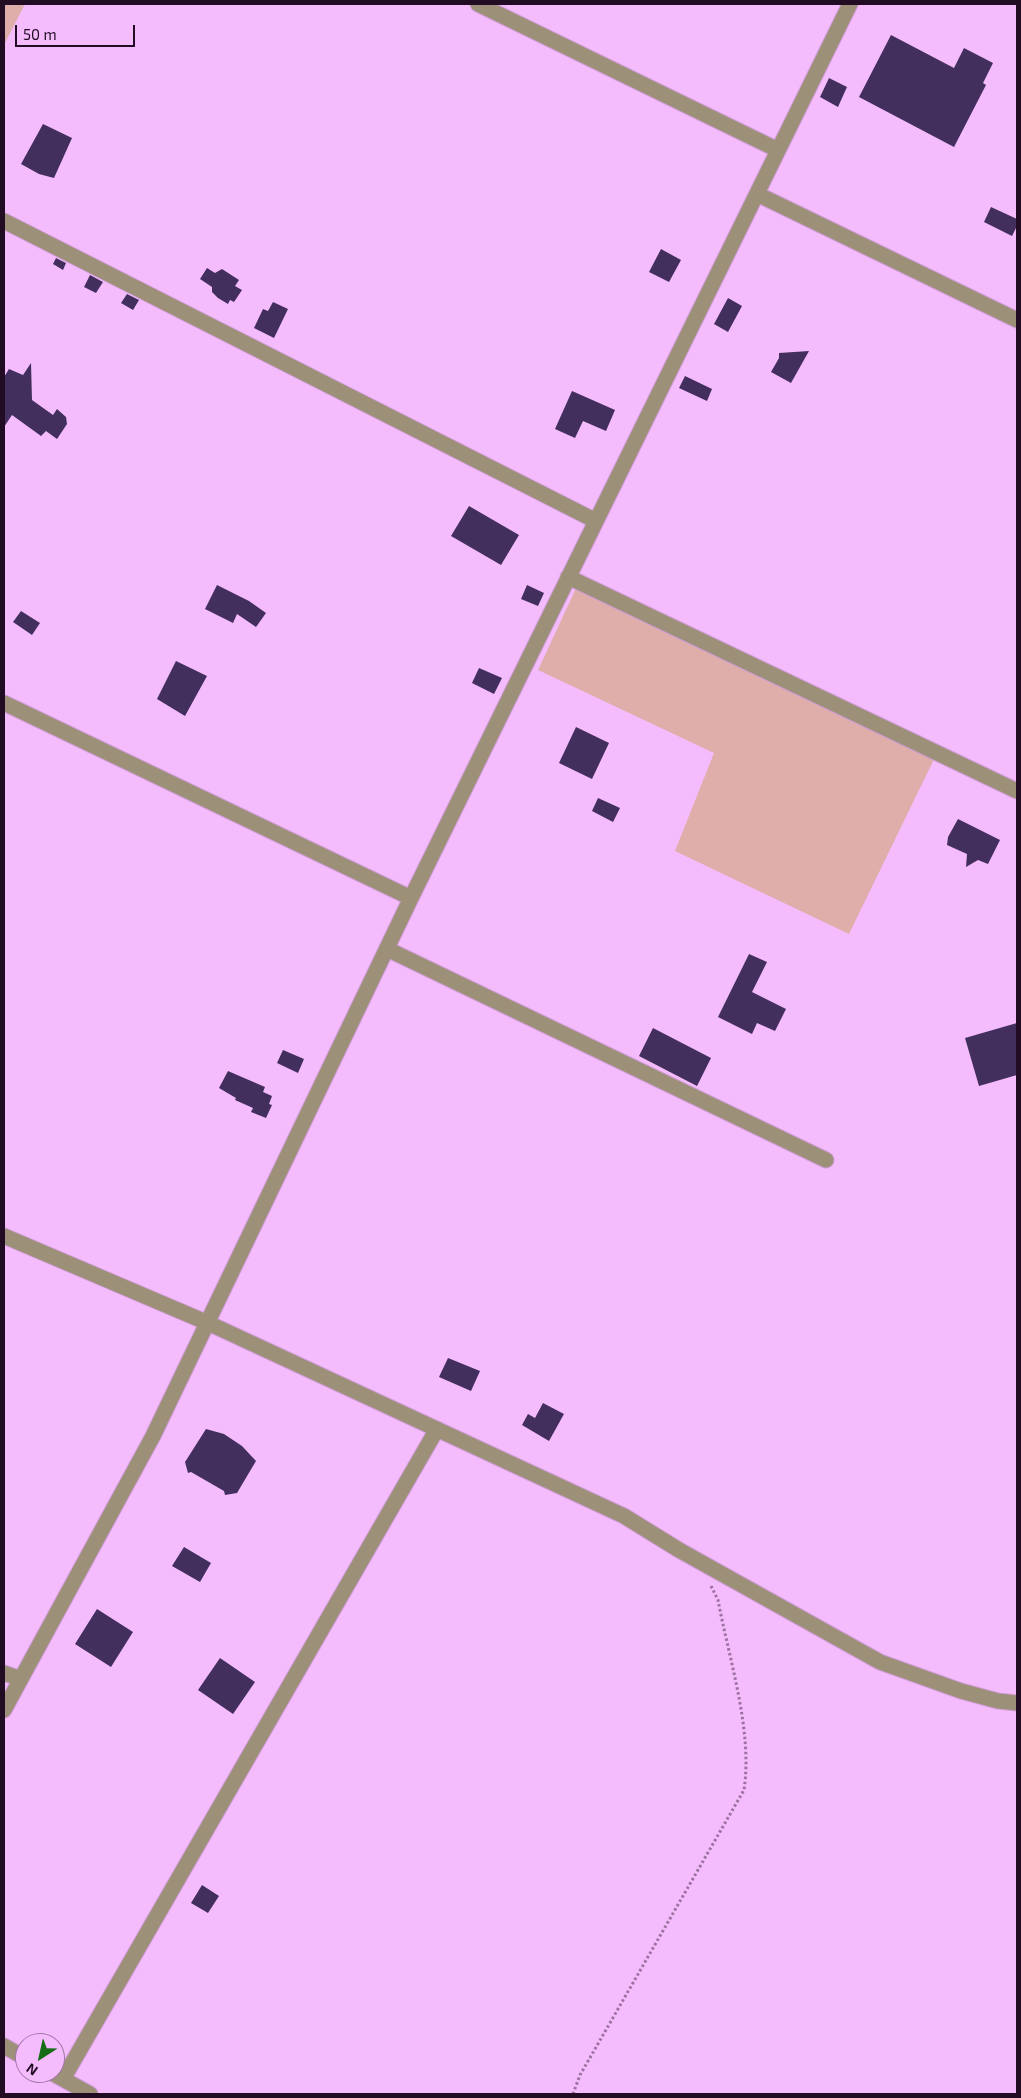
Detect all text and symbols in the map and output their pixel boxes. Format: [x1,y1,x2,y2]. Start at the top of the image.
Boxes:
scale bar [18,15,138,47]
text: 50 m [23,25,57,43]
north arrow [15,2033,65,2083]
text: N [23,2060,41,2080]

